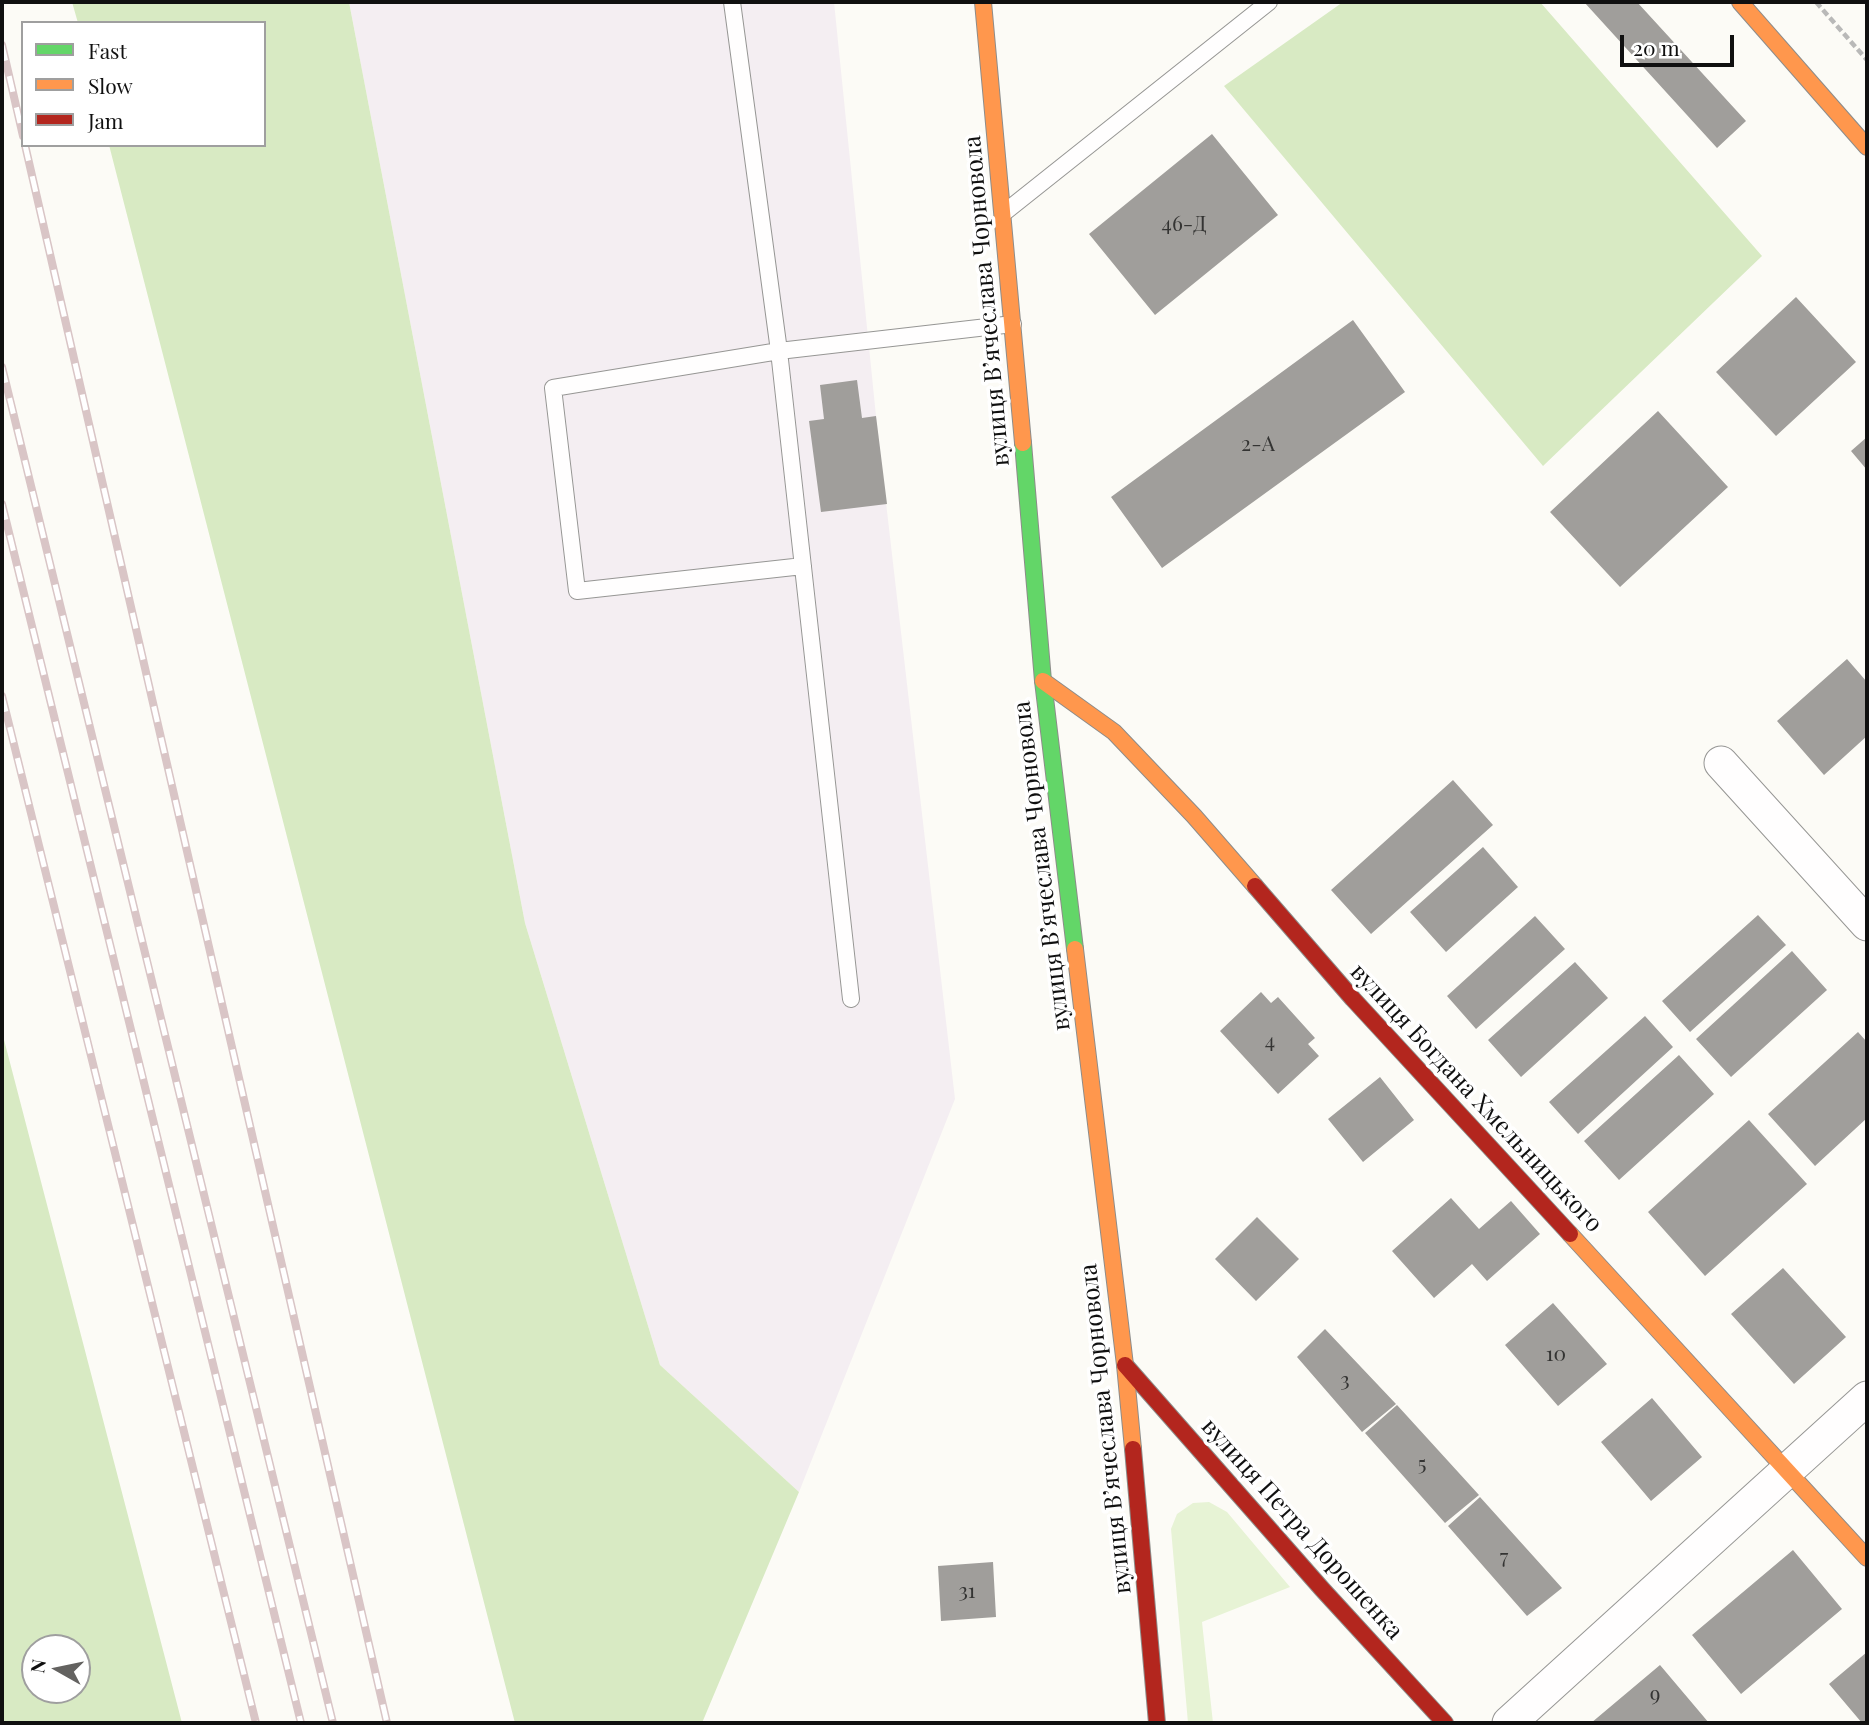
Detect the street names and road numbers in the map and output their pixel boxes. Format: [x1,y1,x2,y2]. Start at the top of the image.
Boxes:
street label: вулиця Вʼячеслава Чорновола [958,134,1016,468]
street label: вулиця Вʼячеслава Чорновола [1007,700,1077,1032]
street label: вулиця Богдана Хмельницького [1344,958,1608,1238]
street label: вулиця Вʼячеслава Чорновола [1074,1262,1138,1596]
street label: вулиця Петра Дорошенка [1195,1413,1409,1645]

